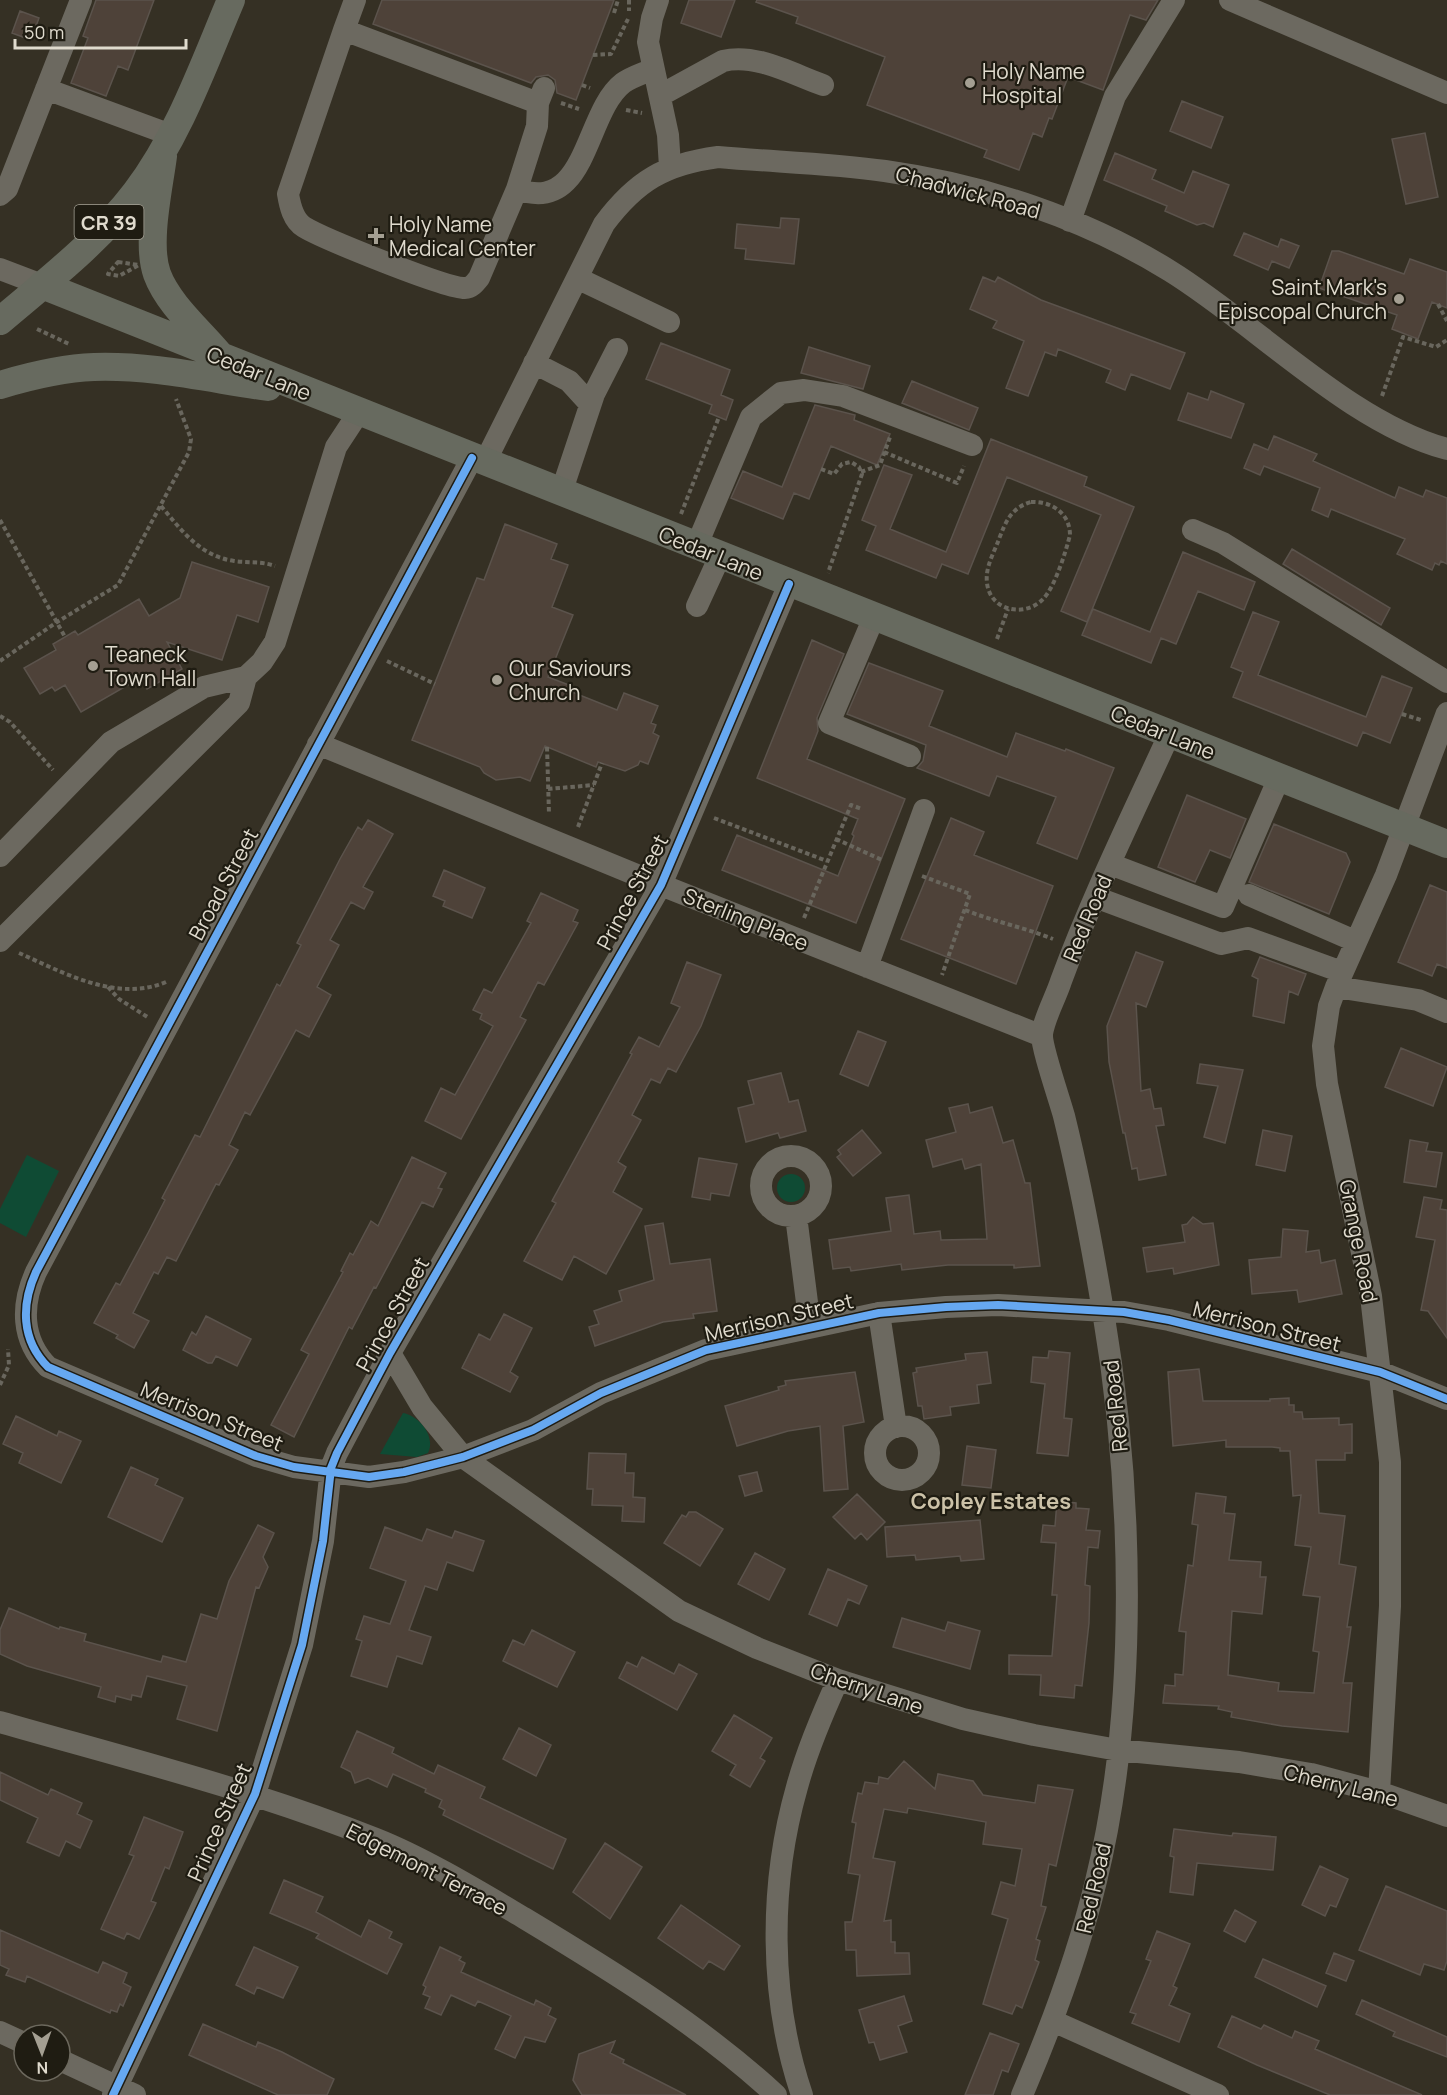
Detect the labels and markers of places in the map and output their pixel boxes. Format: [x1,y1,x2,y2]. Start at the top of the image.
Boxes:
place label: Holy Name Hospital [982,57,1085,109]
marker: Holy Name Hospital [963,76,977,90]
place label: Holy Name Medical Center [389,210,536,262]
marker: Holy Name Medical Center [367,227,385,245]
place label: Saint Mark's Episcopal Church [1218,273,1387,325]
marker: Saint Mark's Episcopal Church [1392,292,1406,306]
place label: Teaneck Town Hall [105,640,197,692]
place label: Our Saviours Church [509,654,631,706]
marker: Teaneck Town Hall [86,659,100,673]
marker: Our Saviours Church [490,673,504,687]

